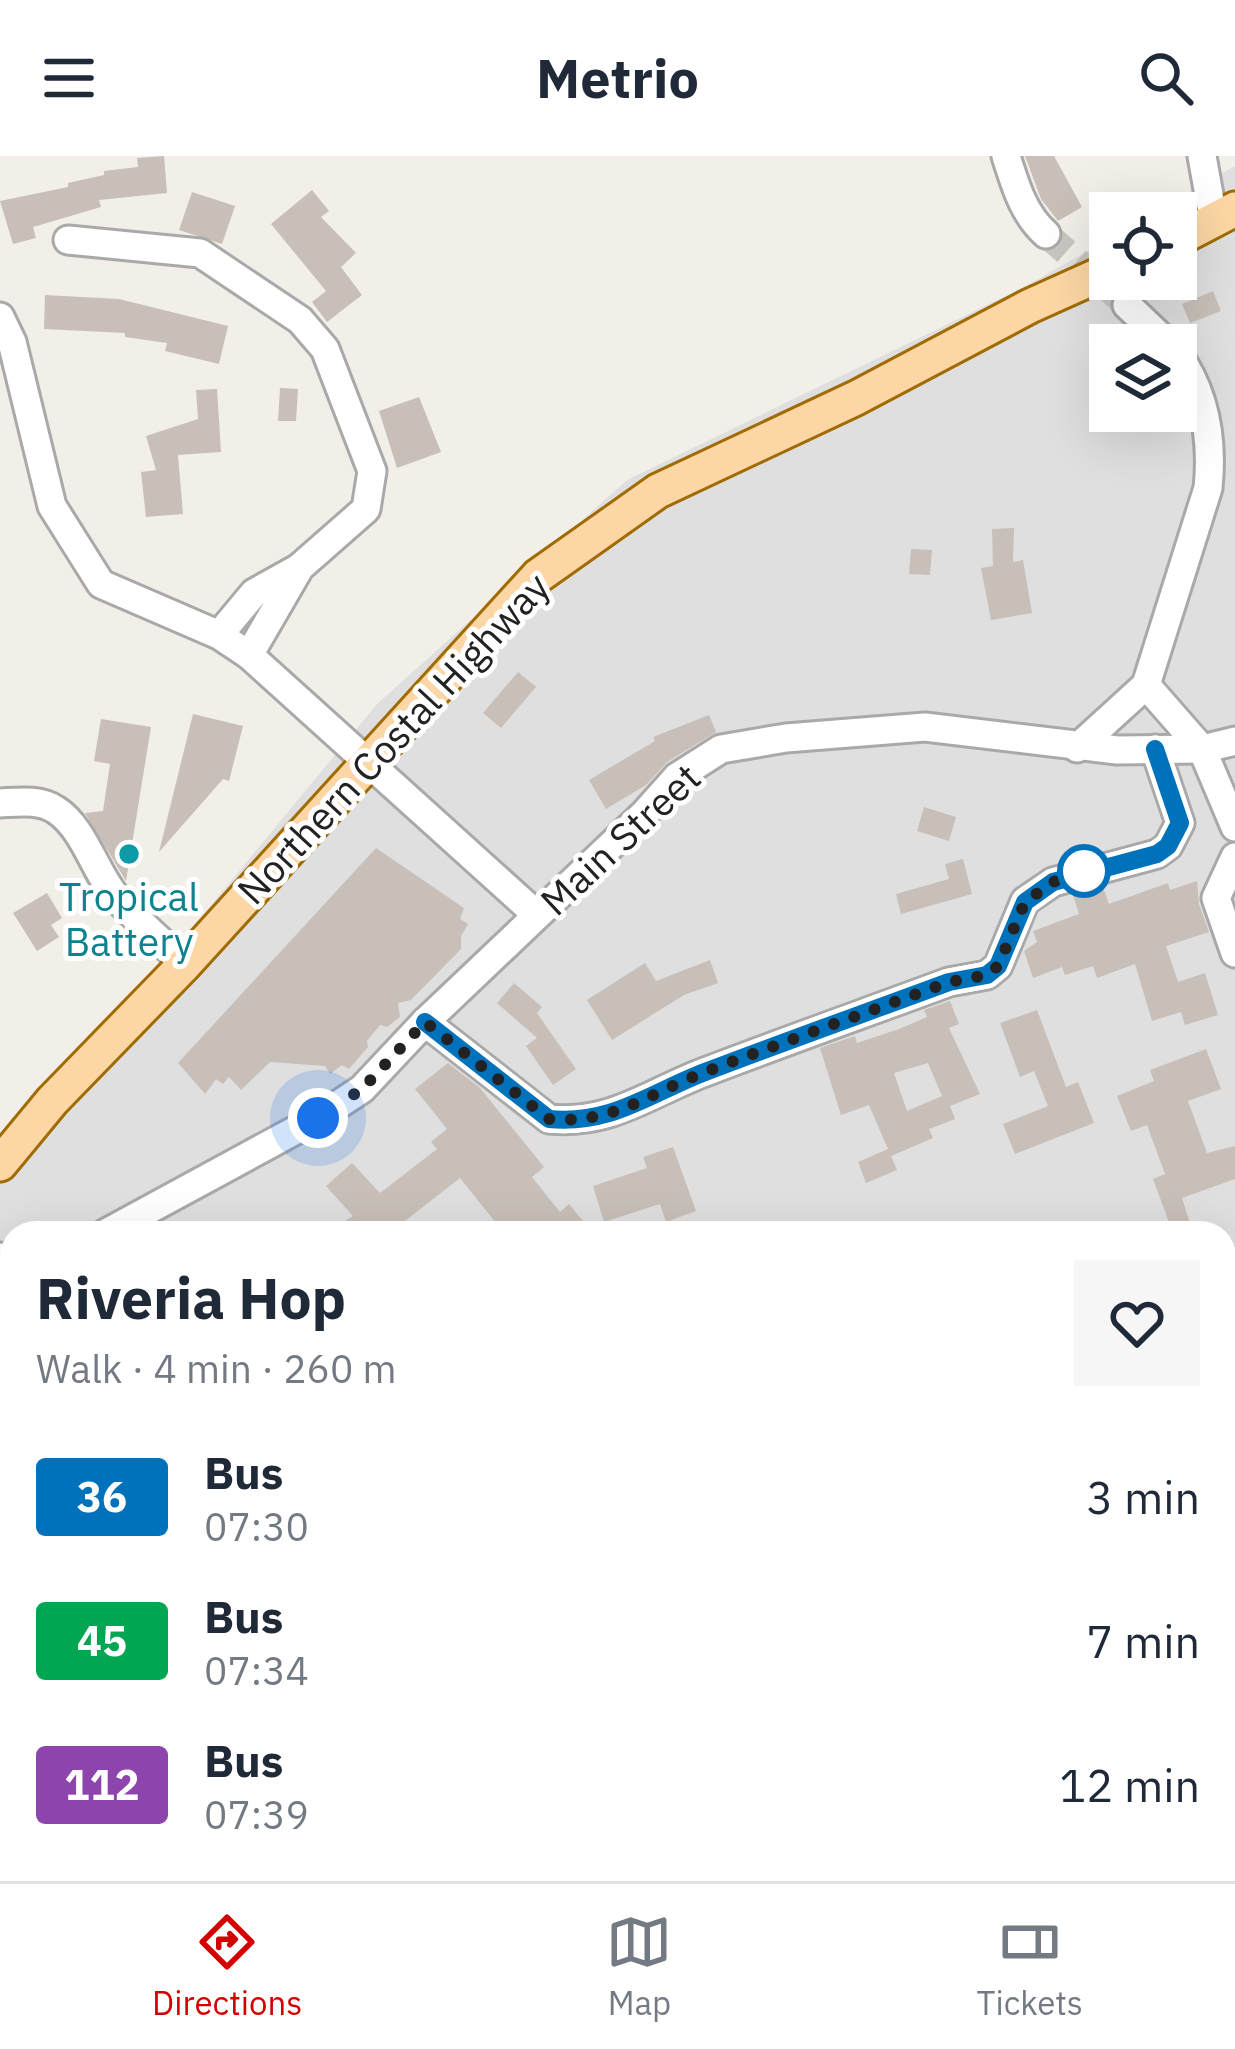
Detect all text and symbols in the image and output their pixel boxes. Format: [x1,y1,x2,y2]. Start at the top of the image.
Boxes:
text: Metrio [536,43,699,113]
icon: menu [36,45,102,111]
icon: search [1133,45,1199,111]
map controls [1089,192,1197,432]
button: locate [1089,192,1197,300]
button: layers [1089,324,1197,432]
street label: Northern Costal Highway [226,561,560,915]
street label: Main Street [529,752,711,926]
marker: Tropical Battery [116,841,142,867]
unlabelled marker [1059,846,1109,896]
place label: Tropical Battery [59,871,199,967]
your location [288,1088,348,1148]
button: heart [1074,1260,1200,1386]
text: Riveria Hop [36,1261,346,1335]
text: Walk · 4 min · 260 m [36,1343,397,1394]
text: Bus [204,1443,284,1501]
text: 3 min [1086,1468,1200,1526]
text: 36 [77,1469,127,1524]
text: 07:30 [204,1501,309,1552]
text: Bus [204,1587,284,1645]
text: 7 min [1086,1612,1200,1670]
text: 45 [77,1613,127,1668]
text: 07:34 [204,1645,309,1696]
text: Bus [204,1731,284,1789]
text: 12 min [1059,1756,1200,1814]
text: 112 [64,1757,140,1812]
text: 07:39 [204,1789,309,1840]
tab: Directions [152,1909,302,2024]
tab: Map [606,1909,672,2024]
tab: Tickets [977,1909,1083,2024]

